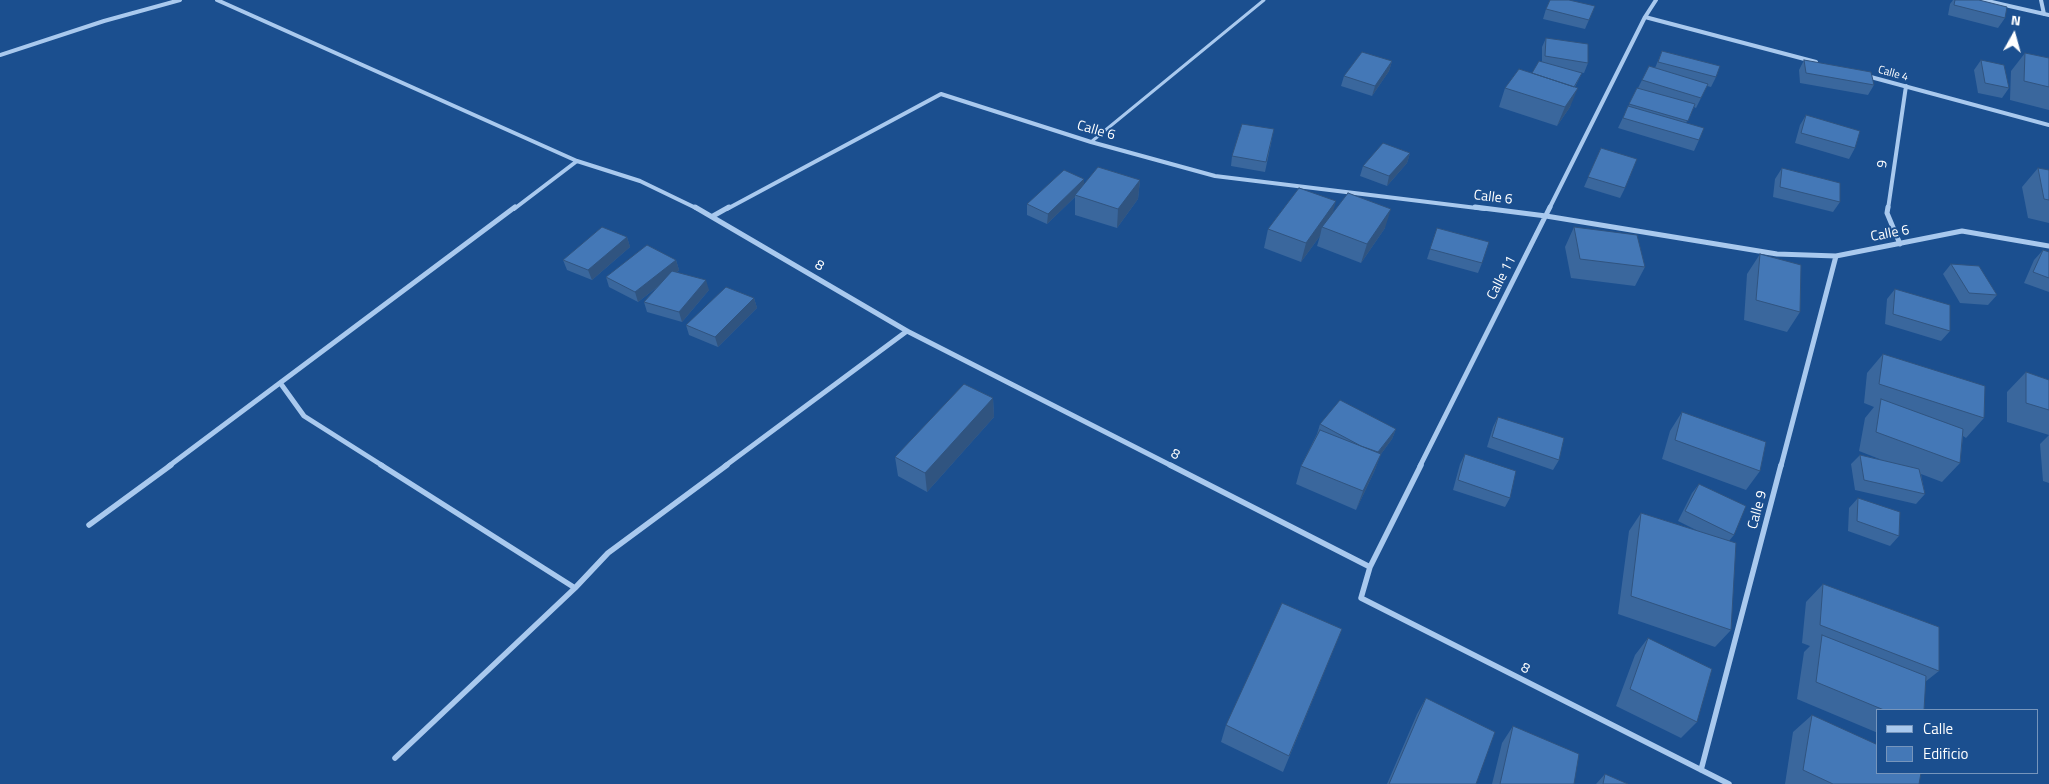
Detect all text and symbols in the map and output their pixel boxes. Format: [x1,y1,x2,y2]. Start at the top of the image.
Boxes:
text: N [2010,9,2022,31]
north arrow [1989,10,2039,60]
street label: Calle 4 [1876,64,1910,84]
street label: Calle 6 [1075,118,1117,144]
street label: 9 [1874,159,1892,169]
street label: Calle 6 [1473,187,1513,209]
street label: Calle 6 [1869,222,1911,246]
street label: Calle 11 [1484,253,1520,303]
street label: 8 [811,257,827,275]
street label: 8 [1168,446,1182,464]
street label: Calle 9 [1745,489,1771,531]
street label: 8 [1518,660,1532,678]
legend [1876,709,2039,774]
text: Calle [1923,717,1953,740]
text: Edificio [1923,742,1968,765]

